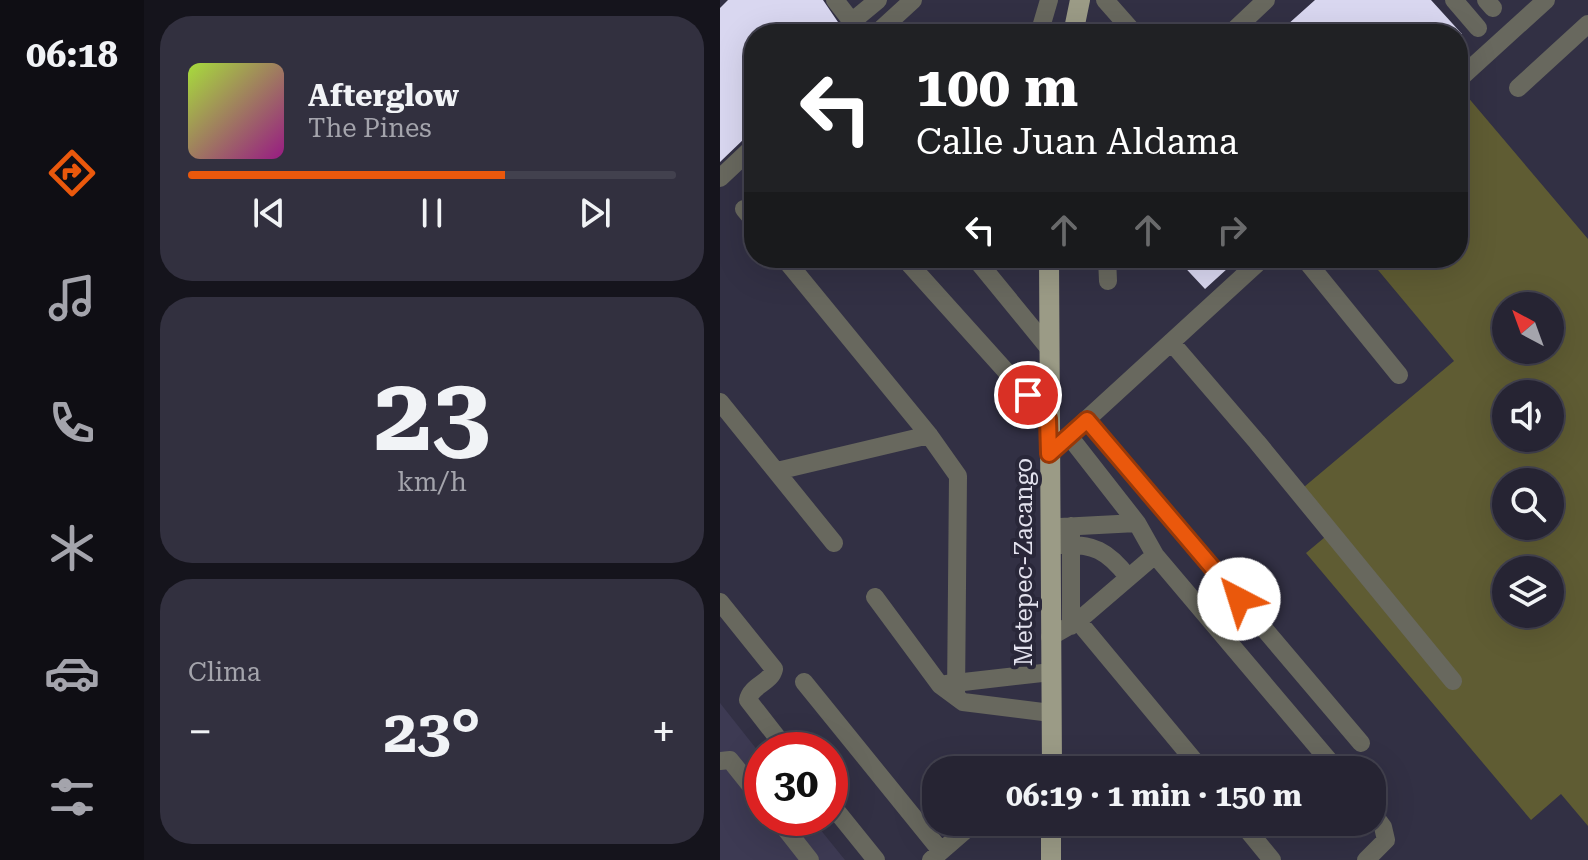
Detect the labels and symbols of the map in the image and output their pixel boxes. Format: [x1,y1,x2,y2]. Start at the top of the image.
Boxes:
north arrow [1492,292,1564,364]
pin [994,361,1062,429]
street label: Metepec-Zacango [1010,458,1038,666]
position arrow [1197,557,1281,641]
speed limit sign: 30 [744,732,848,836]

